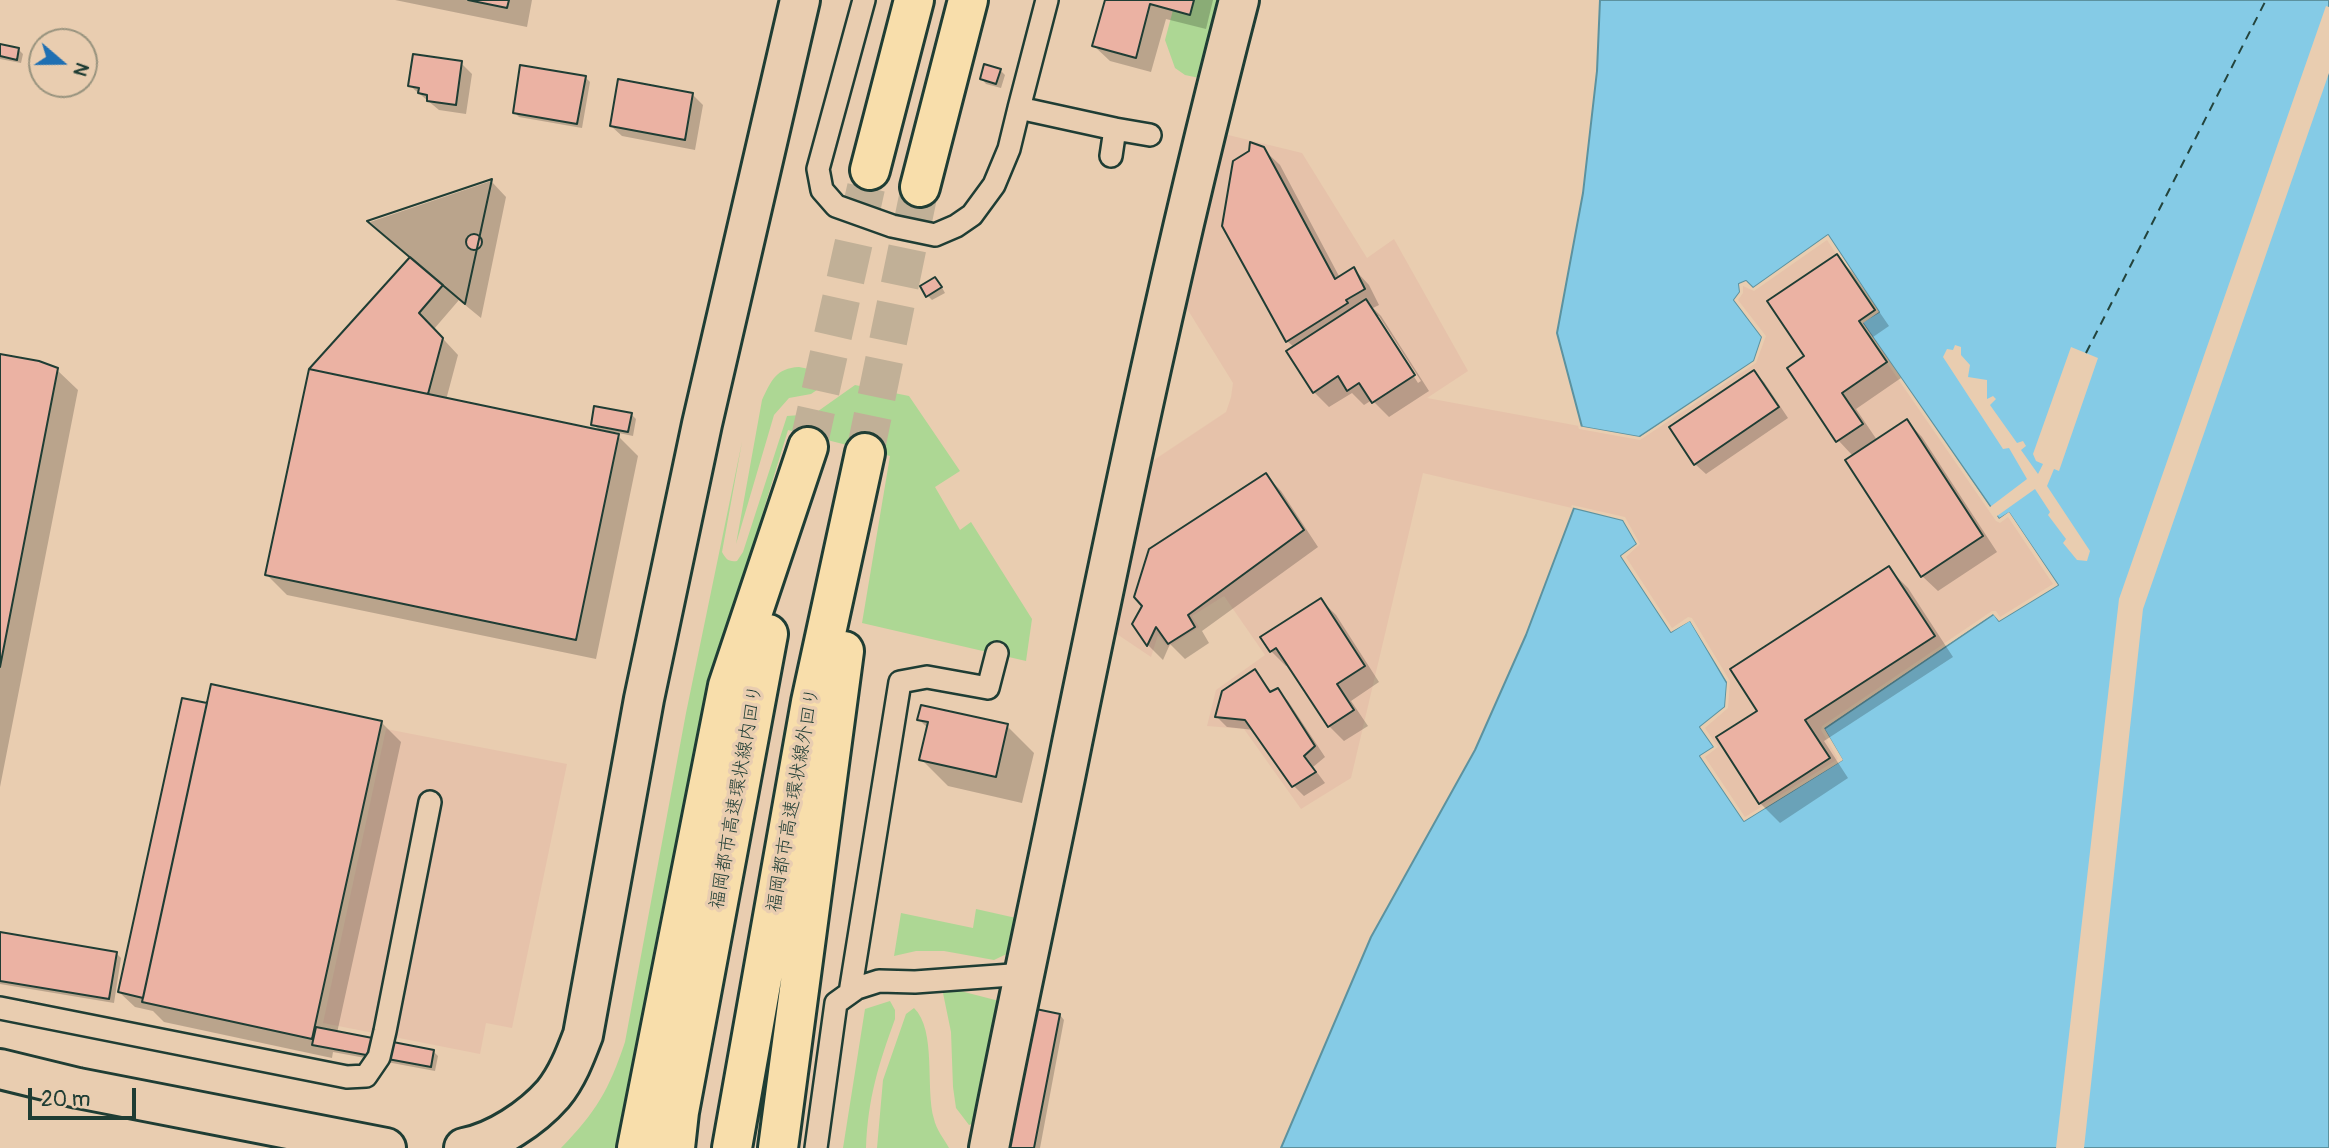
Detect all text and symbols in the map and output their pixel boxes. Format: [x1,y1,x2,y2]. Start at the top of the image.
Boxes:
north arrow [28,28,98,98]
text: N [67,59,94,80]
street label: 福岡都市高速環状線内回り [706,683,768,911]
street label: 福岡都市高速環状線外回り [763,686,825,914]
scale bar [32,1074,140,1118]
text: 20 m [41,1086,90,1113]

